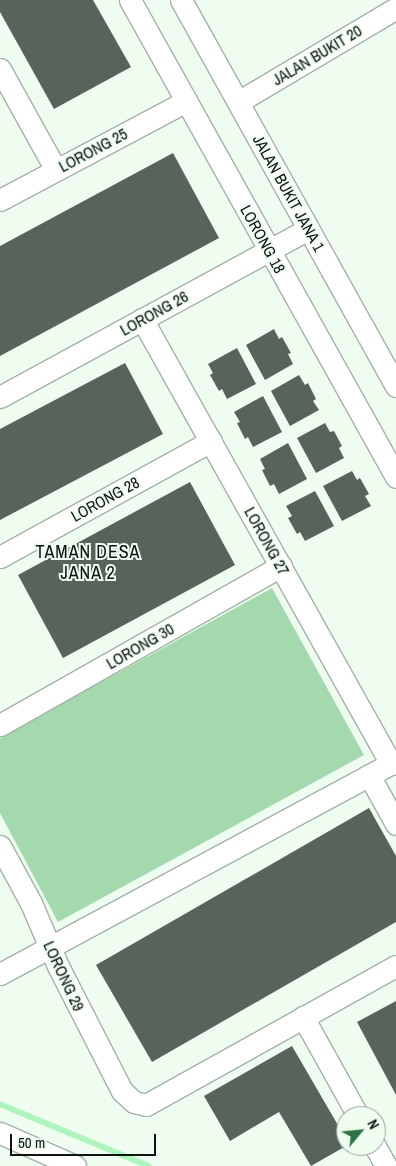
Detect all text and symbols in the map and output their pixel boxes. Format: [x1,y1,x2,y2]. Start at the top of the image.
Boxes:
street label: JALAN BUKIT 20 [269,21,365,89]
street label: LORONG 25 [55,124,131,176]
street label: JALAN BUKIT JANA 1 [249,131,329,255]
street label: LORONG 18 [236,202,290,276]
street label: LORONG 26 [117,286,191,340]
street label: LORONG 28 [68,472,142,526]
street label: LORONG 27 [240,504,294,578]
district label: TAMAN DESA JANA 2 [34,542,142,584]
street label: LORONG 30 [103,619,177,673]
street label: LORONG 29 [39,938,89,1014]
north arrow [336,1106,386,1156]
text: N [363,1117,383,1132]
scale bar [12,1124,159,1156]
text: 50 m [18,1132,45,1153]

